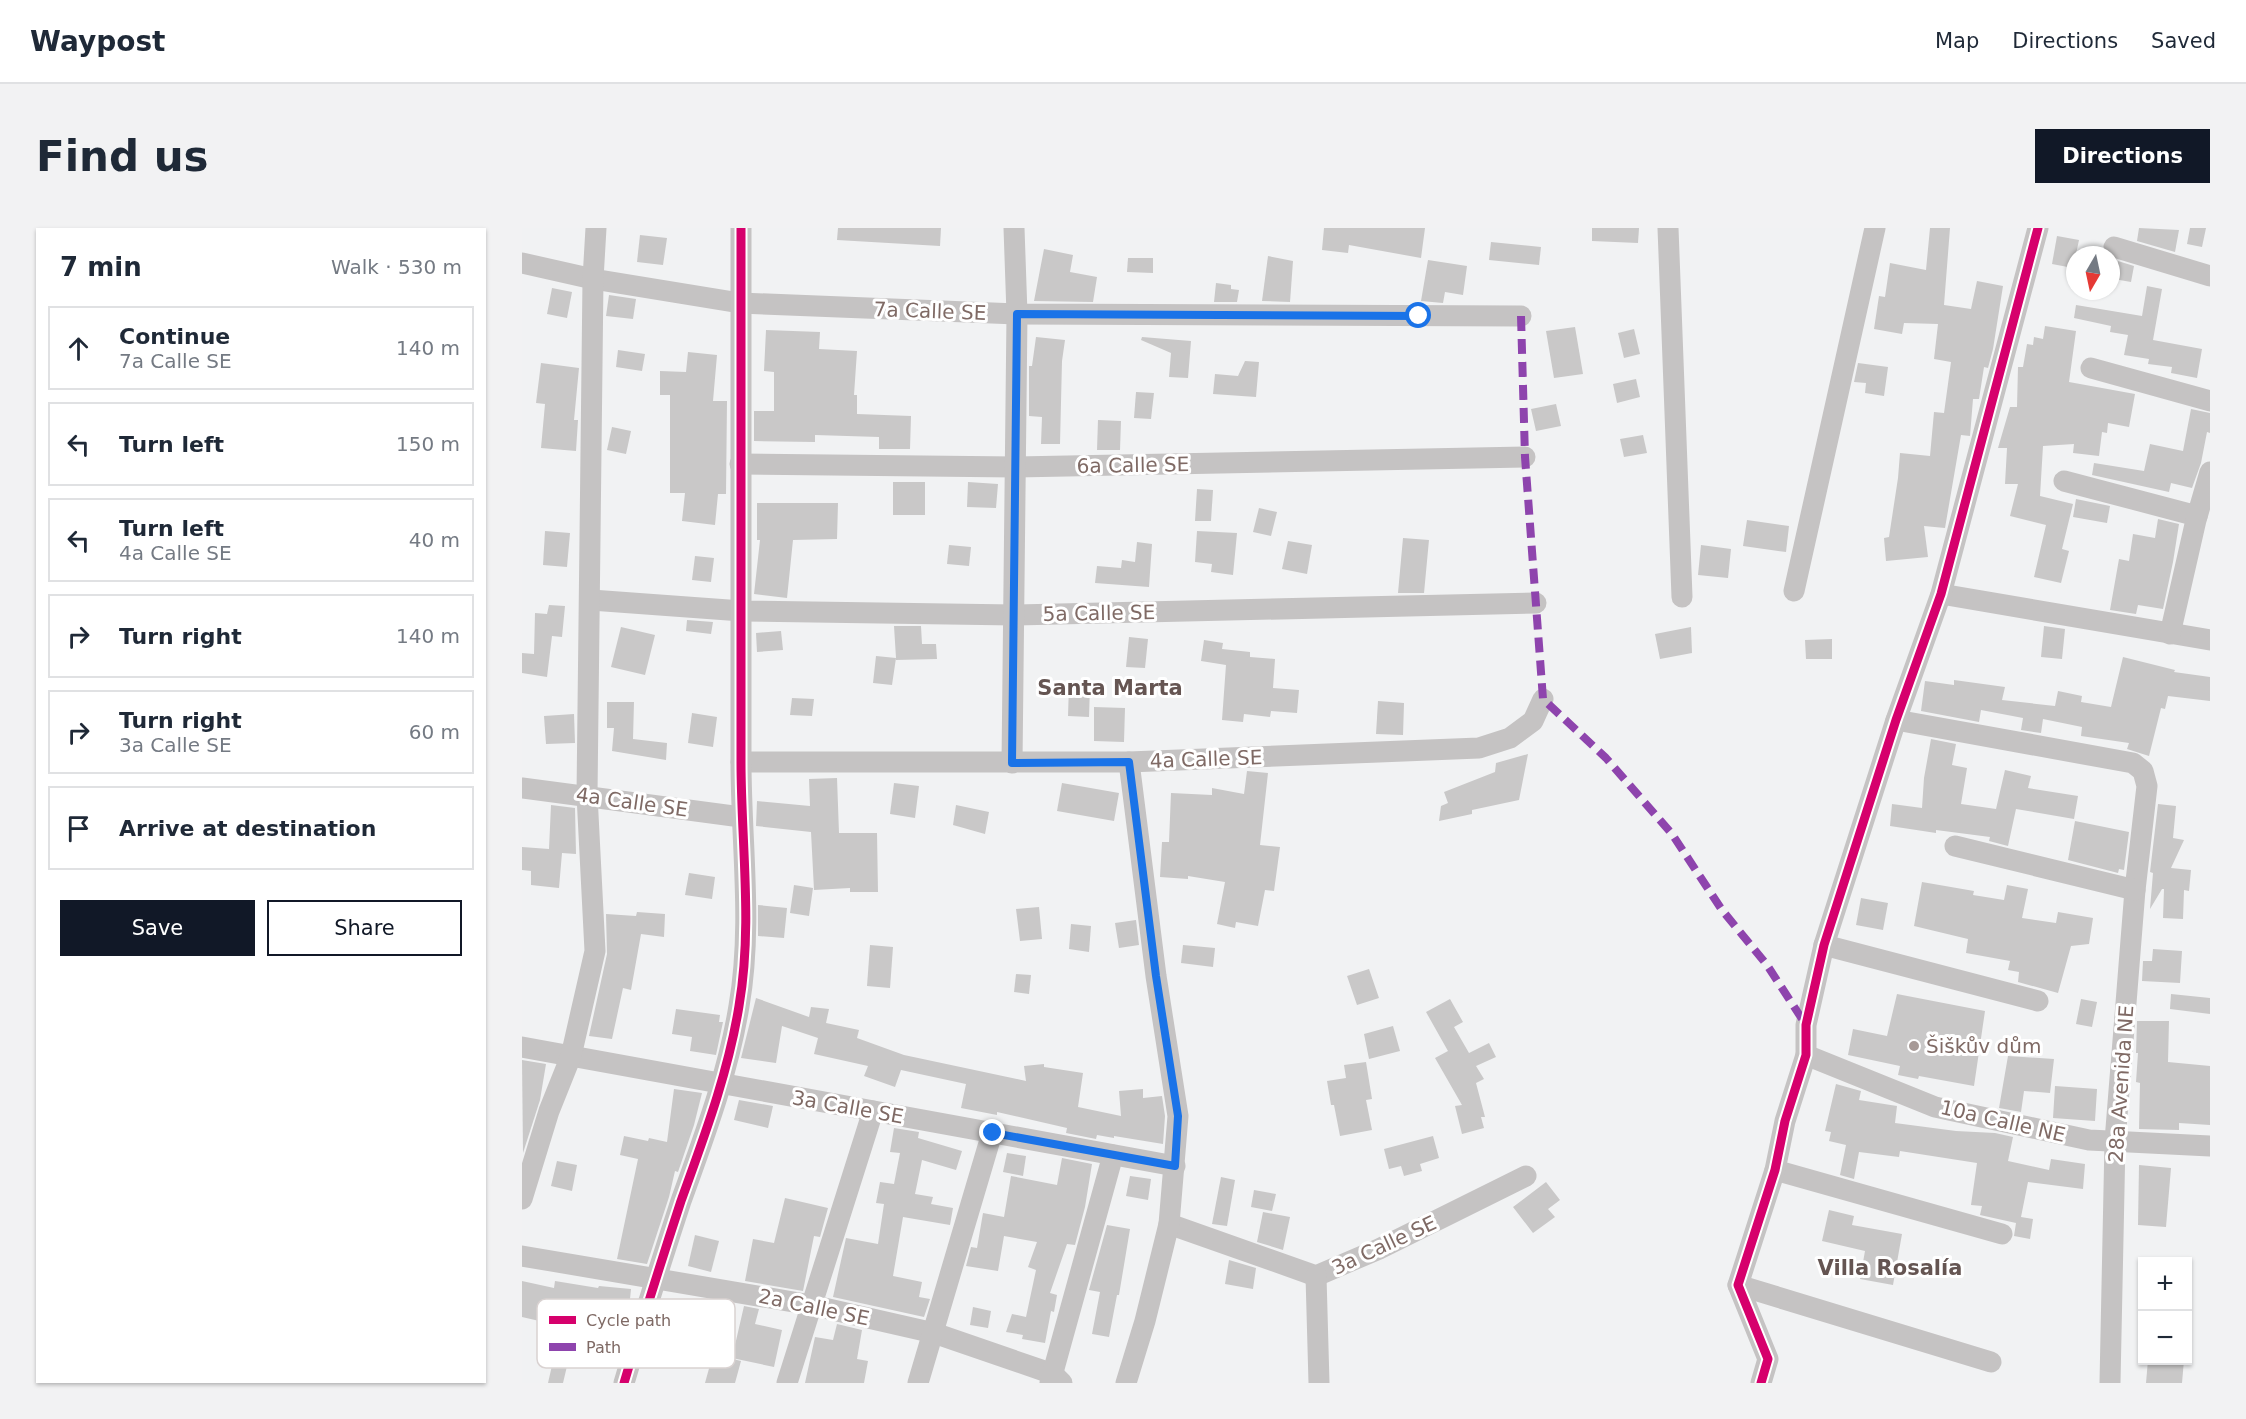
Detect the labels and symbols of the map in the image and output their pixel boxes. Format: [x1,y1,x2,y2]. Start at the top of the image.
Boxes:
north arrow [2066,246,2120,300]
street label: 7a Calle SE [873,297,987,325]
route start [1405,302,1431,328]
street label: 6a Calle SE [1076,452,1190,478]
street label: 5a Calle SE [1042,600,1156,626]
district label: Santa Marta [1037,676,1183,700]
street label: 4a Calle SE [1149,745,1263,773]
street label: 4a Calle SE [575,782,689,822]
street label: 28a Avenida NE [2104,1004,2138,1164]
place label: Šiškův dům [1926,1034,2041,1058]
marker: Šiškův dům [1907,1039,1921,1053]
street label: 3a Calle SE [790,1085,906,1129]
street label: 10a Calle NE [1938,1095,2068,1147]
route end [979,1119,1005,1145]
street label: 3a Calle SE [1328,1210,1440,1280]
district label: Villa Rosalía [1818,1256,1962,1280]
street label: 2a Calle SE [756,1284,872,1330]
legend [537,1299,735,1368]
text: Cycle path [586,1311,671,1330]
text: Path [586,1338,621,1357]

